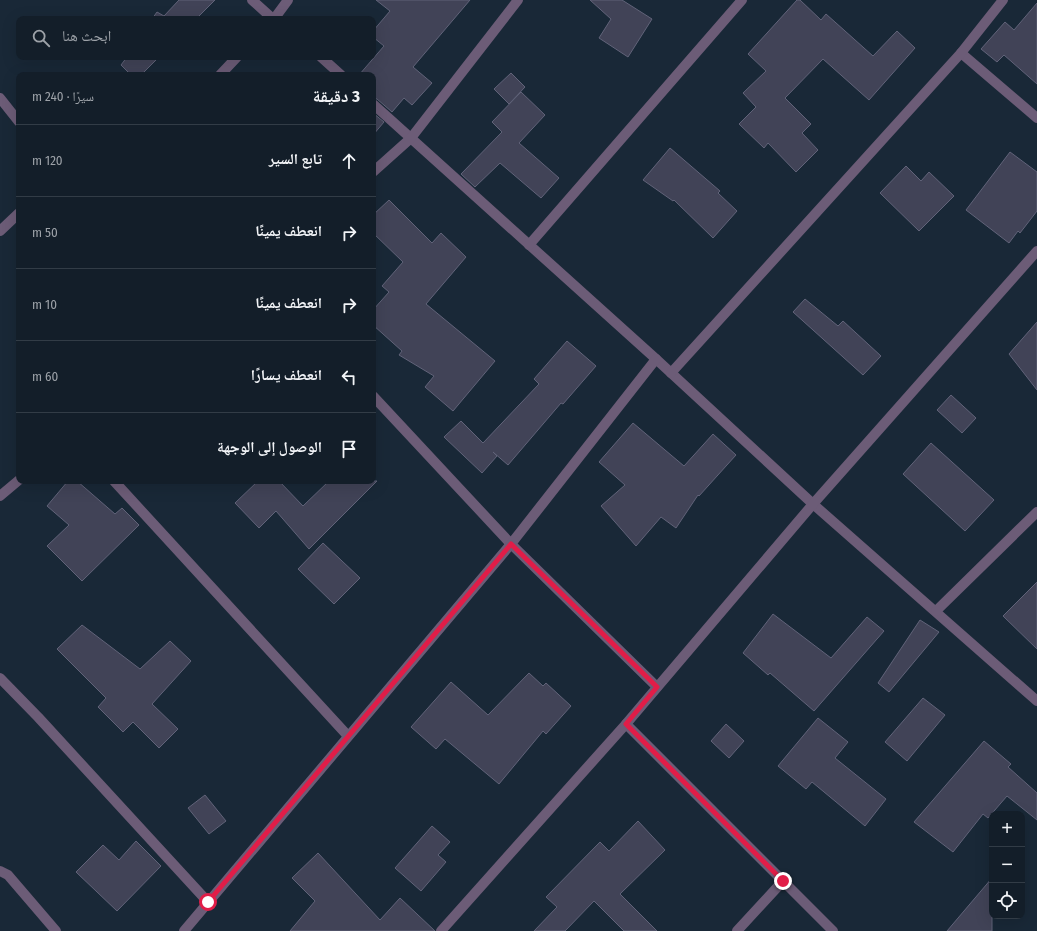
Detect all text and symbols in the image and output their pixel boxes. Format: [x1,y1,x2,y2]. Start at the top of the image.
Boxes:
search box [16,16,376,60]
icon: search [30,27,52,49]
text: ابحث هنا [62,27,111,45]
text: 3 دقيقة [313,86,360,107]
text: سيرًا · 240 m [32,89,94,104]
text: تابع السير [269,150,322,168]
icon: ahead [338,150,360,172]
text: 120 m [32,153,63,168]
text: انعطف يمينًا [255,222,322,240]
icon: right [338,222,360,244]
text: 50 m [32,225,58,240]
text: انعطف يمينًا [255,294,322,312]
icon: right [338,294,360,316]
text: 10 m [32,297,57,312]
text: انعطف يسارًا [251,366,322,384]
icon: left [338,366,360,388]
text: 60 m [32,369,58,384]
text: الوصول إلى الوجهة [217,438,322,456]
icon: arrive [338,438,360,460]
map controls [989,811,1025,919]
button: + [989,811,1025,847]
button: − [989,847,1025,883]
route end [774,872,792,890]
button: locate [989,883,1025,919]
route start [199,893,217,911]

